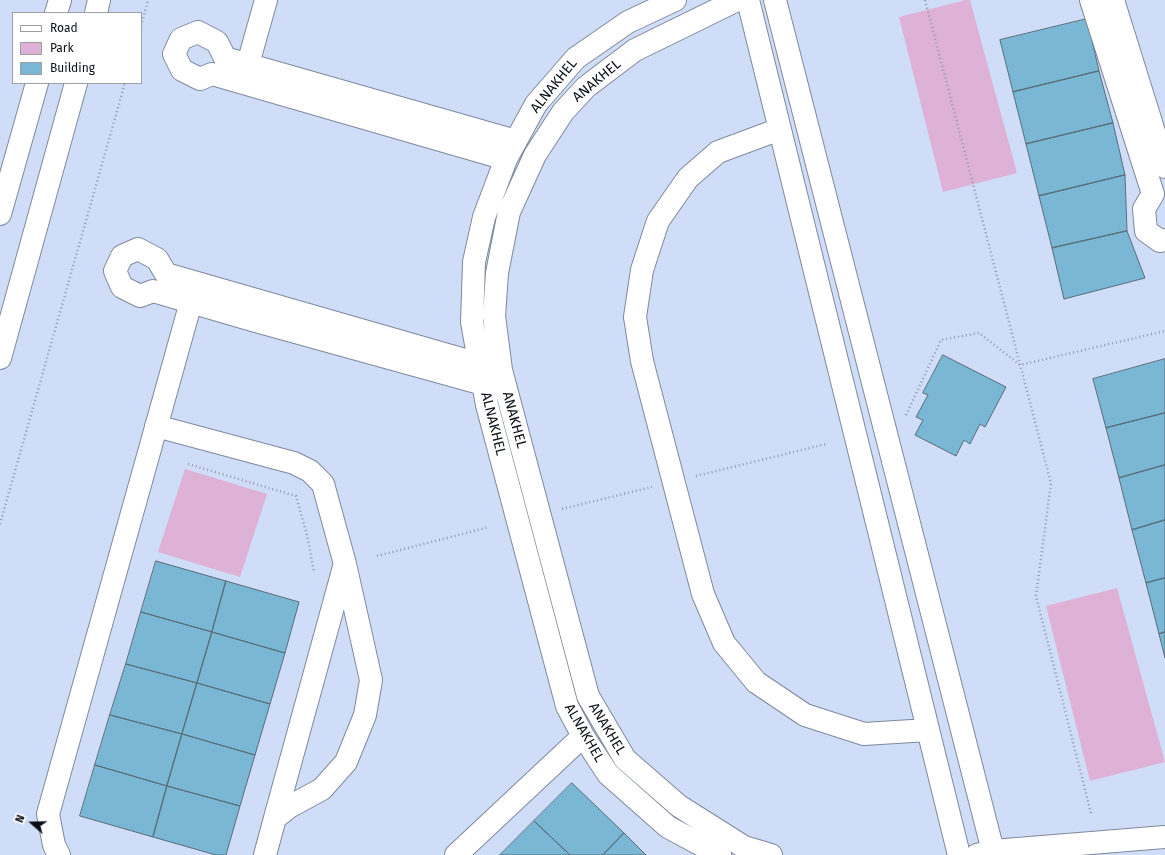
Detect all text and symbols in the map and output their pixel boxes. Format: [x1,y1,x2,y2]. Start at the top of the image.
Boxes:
legend [12,12,142,84]
text: Road [50,21,78,35]
text: Park [50,41,74,55]
street label: ALNAKHEL [527,56,581,116]
street label: ANAKHEL [569,56,625,106]
text: Building [50,61,95,75]
street label: ANAKHEL [498,390,530,450]
street label: ALNAKHEL [477,391,509,457]
street label: ANAKHEL [585,700,629,758]
street label: ALNAKHEL [561,701,607,765]
north arrow [12,803,52,843]
text: N [13,813,28,824]

